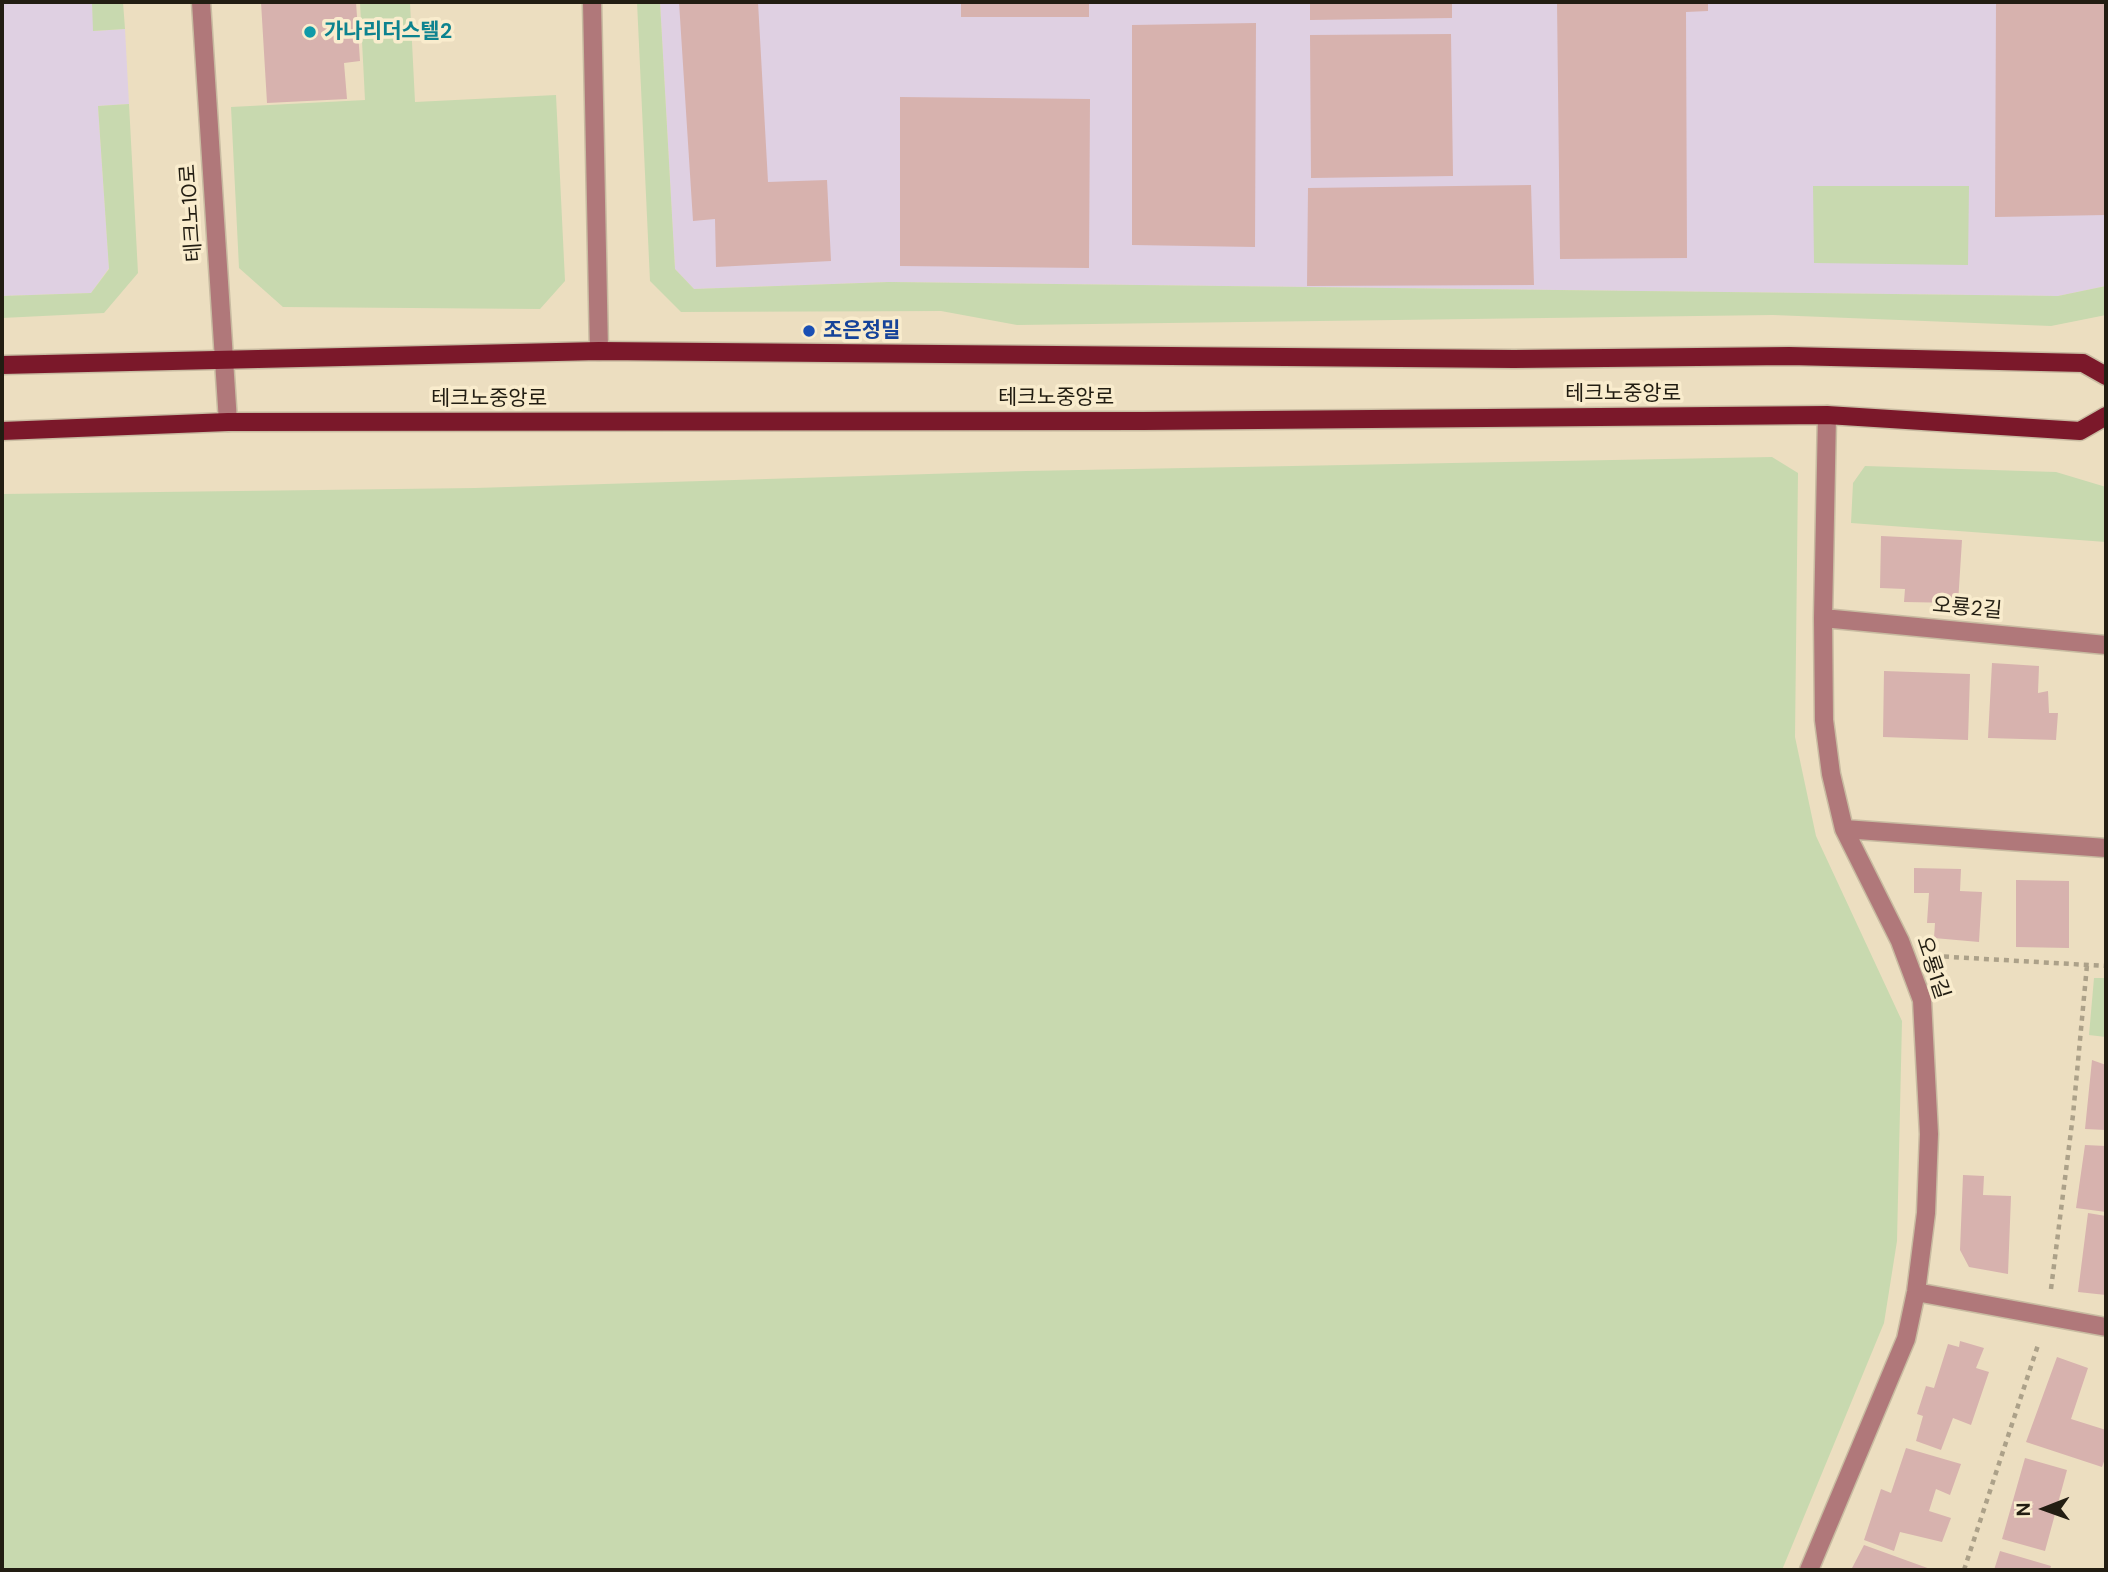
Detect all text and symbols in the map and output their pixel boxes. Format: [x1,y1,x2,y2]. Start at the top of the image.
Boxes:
place label: 가나리더스텔2 [324,19,452,45]
marker: 가나리더스텔2 [302,24,318,40]
street label: 테크노10로 [176,163,208,263]
place label: 조은정밀 [823,318,900,344]
marker: 조은정밀 [801,323,817,339]
street label: 테크노중앙로 [1565,381,1681,407]
street label: 테크노중앙로 [998,385,1114,411]
street label: 테크노중앙로 [431,386,547,412]
street label: 오룡2길 [1931,593,2003,625]
street label: 오룡1길 [1910,933,1954,1003]
north arrow [2010,1474,2080,1544]
text: N [2011,1502,2036,1517]

